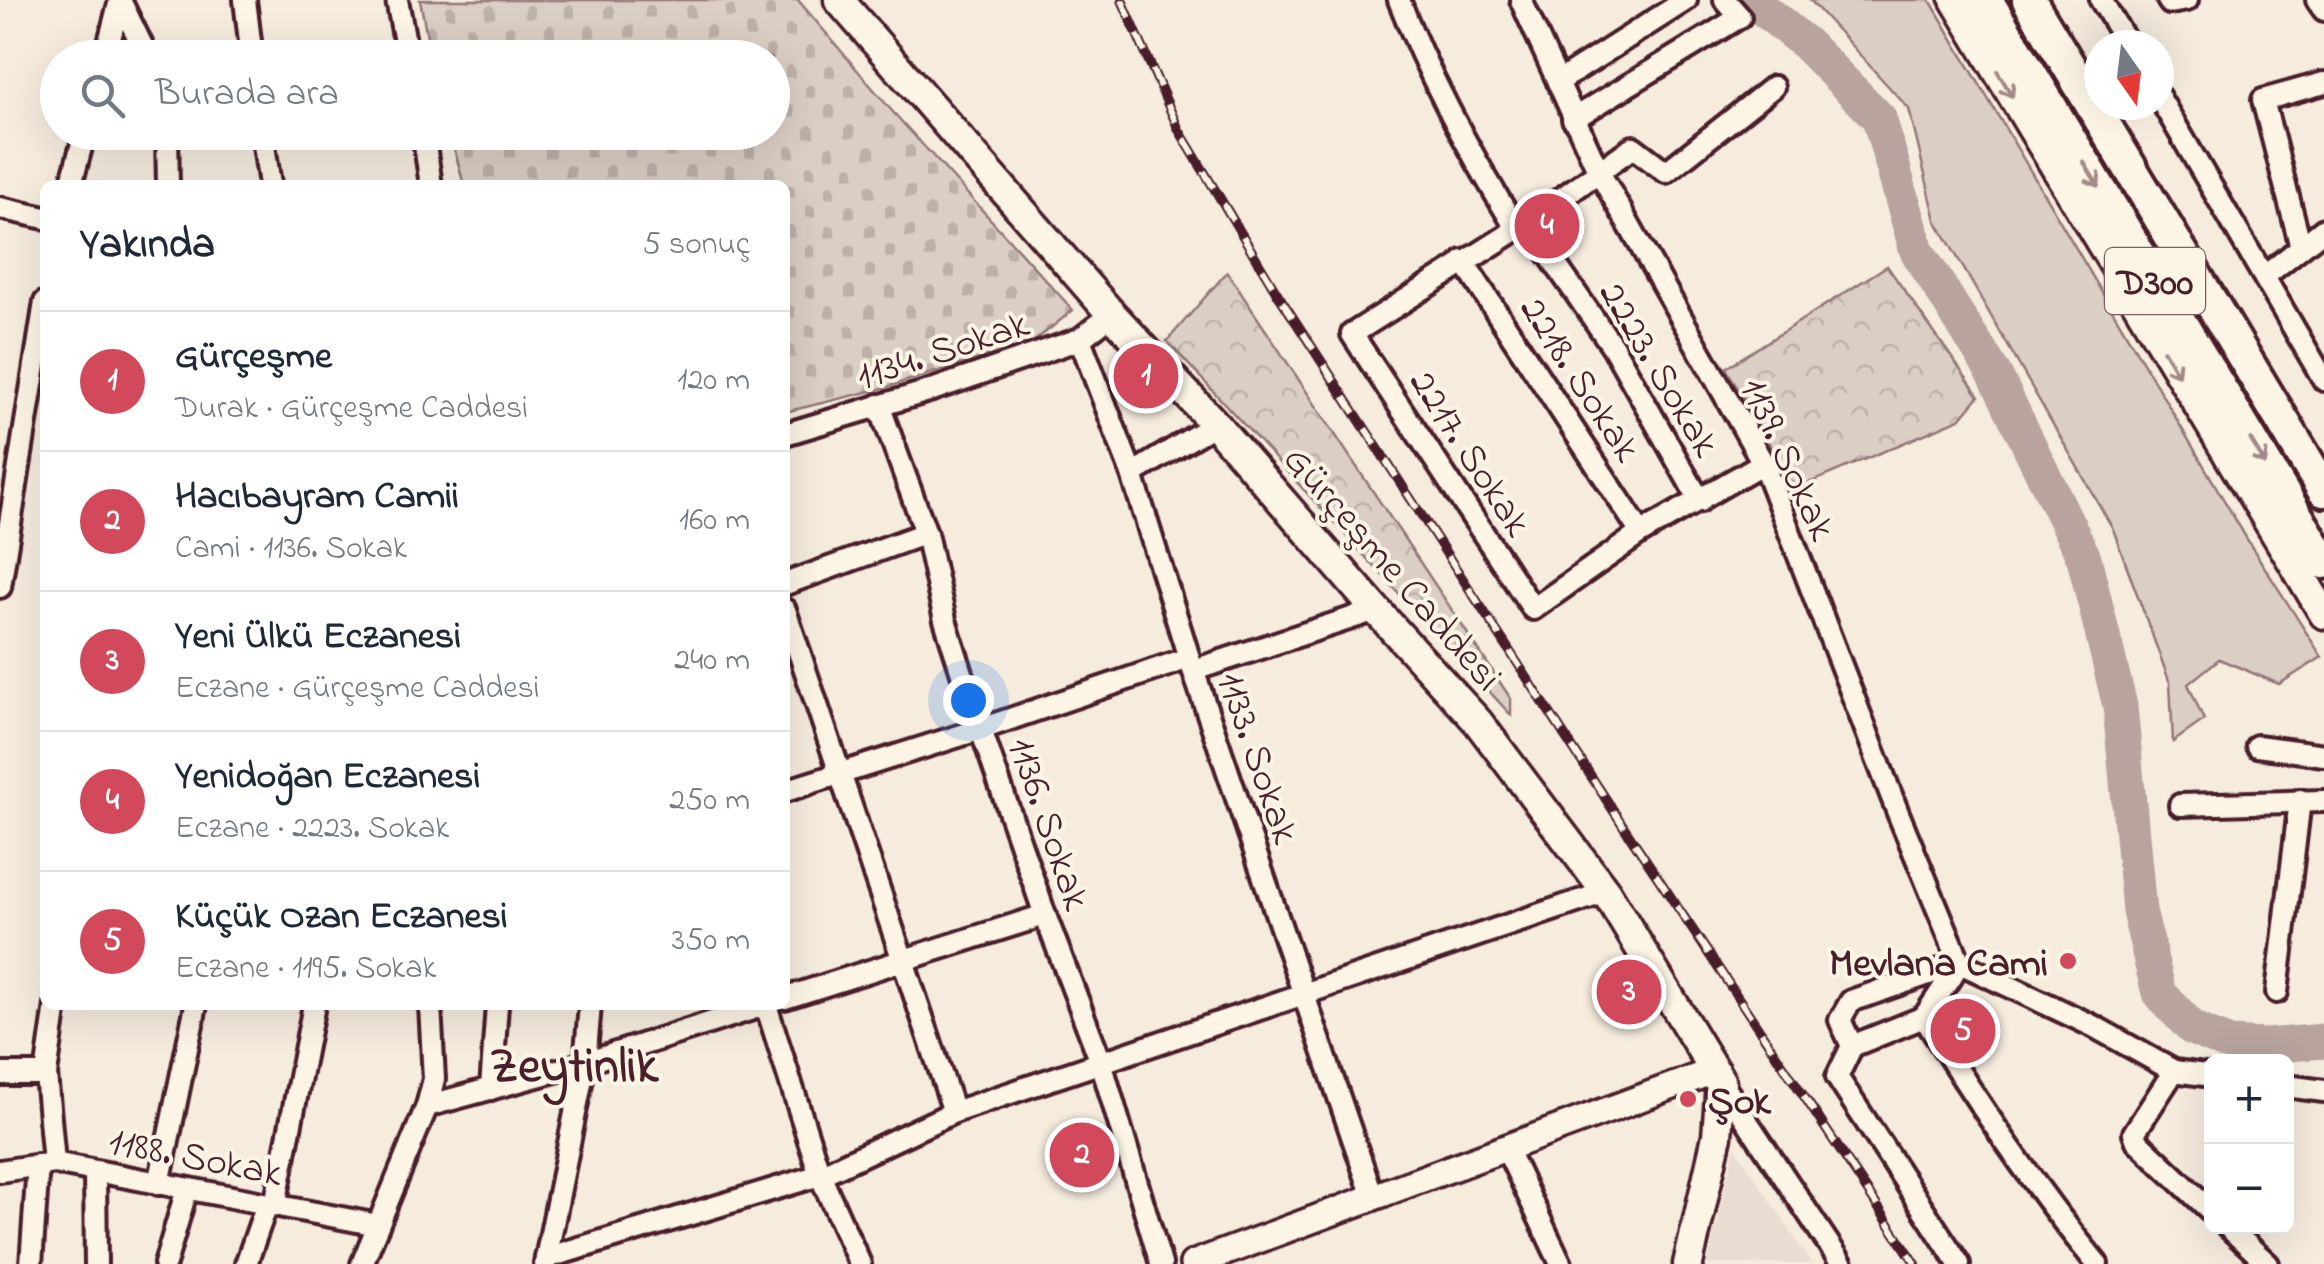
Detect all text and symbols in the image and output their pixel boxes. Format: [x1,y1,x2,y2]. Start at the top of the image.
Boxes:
north arrow [2084,30,2174,120]
search box [40,40,790,150]
text: Burada ara [155,67,339,123]
icon: search [75,68,130,123]
one-way arrow [1995,69,2015,98]
one-way arrow [2081,159,2101,188]
pin: 4 [1514,188,1580,264]
text: Yakında [80,215,215,276]
text: 5 sonuç [643,222,750,269]
road number: D300 [2105,248,2205,314]
street label: 2223. Sokak [1581,271,1733,470]
street label: 2218. Sokak [1502,286,1654,476]
street label: 1134. Sokak [849,296,1038,408]
text: Gürçeşme [175,330,332,386]
pin: 1 [1114,338,1178,414]
one-way arrow [2161,348,2181,377]
text: 1 [107,358,118,405]
text: 120 m [677,358,750,405]
street label: 2217. Sokak [1392,359,1545,550]
street label: 1139. Sokak [1722,369,1850,552]
text: Durak · Gürçeşme Caddesi [175,386,528,433]
street label: Gürçeşme Caddesi [1267,434,1514,706]
one-way arrow [2248,437,2268,466]
text: Hacıbayram Camii [175,470,459,526]
text: 2 [105,498,120,545]
text: 160 m [679,498,750,545]
text: Cami · 1136. Sokak [175,526,407,573]
text: Yeni Ülkü Eczanesi [175,610,461,666]
text: 3 [106,638,119,685]
text: 240 m [674,638,750,685]
street label: 1133. Sokak [1199,664,1313,853]
text: Eczane · Gürçeşme Caddesi [175,666,540,713]
your location [943,675,994,726]
street label: 1136. Sokak [990,730,1104,919]
text: Yenidoğan Eczanesi [175,750,480,806]
text: 4 [106,778,119,825]
text: 250 m [669,778,750,825]
text: Eczane · 2223. Sokak [175,806,449,853]
text: Küçük Ozan Eczanesi [175,890,508,946]
text: 5 [103,918,122,965]
text: 350 m [672,918,750,965]
place label: Mevlana Cami [1829,936,2048,995]
text: Eczane · 1195. Sokak [175,946,437,993]
marker: Mevlana Cami [2057,950,2079,972]
pin: 3 [1596,954,1662,1030]
pin: 5 [1930,994,1996,1068]
district label: Zeytinlik [490,1032,659,1106]
map controls [2204,1054,2294,1234]
button: + [2204,1054,2294,1144]
place label: Şok [1708,1074,1772,1133]
marker: Şok [1677,1088,1699,1110]
street label: 1188. Sokak [103,1114,287,1205]
pin: 2 [1050,1118,1114,1192]
button: − [2204,1144,2294,1234]

